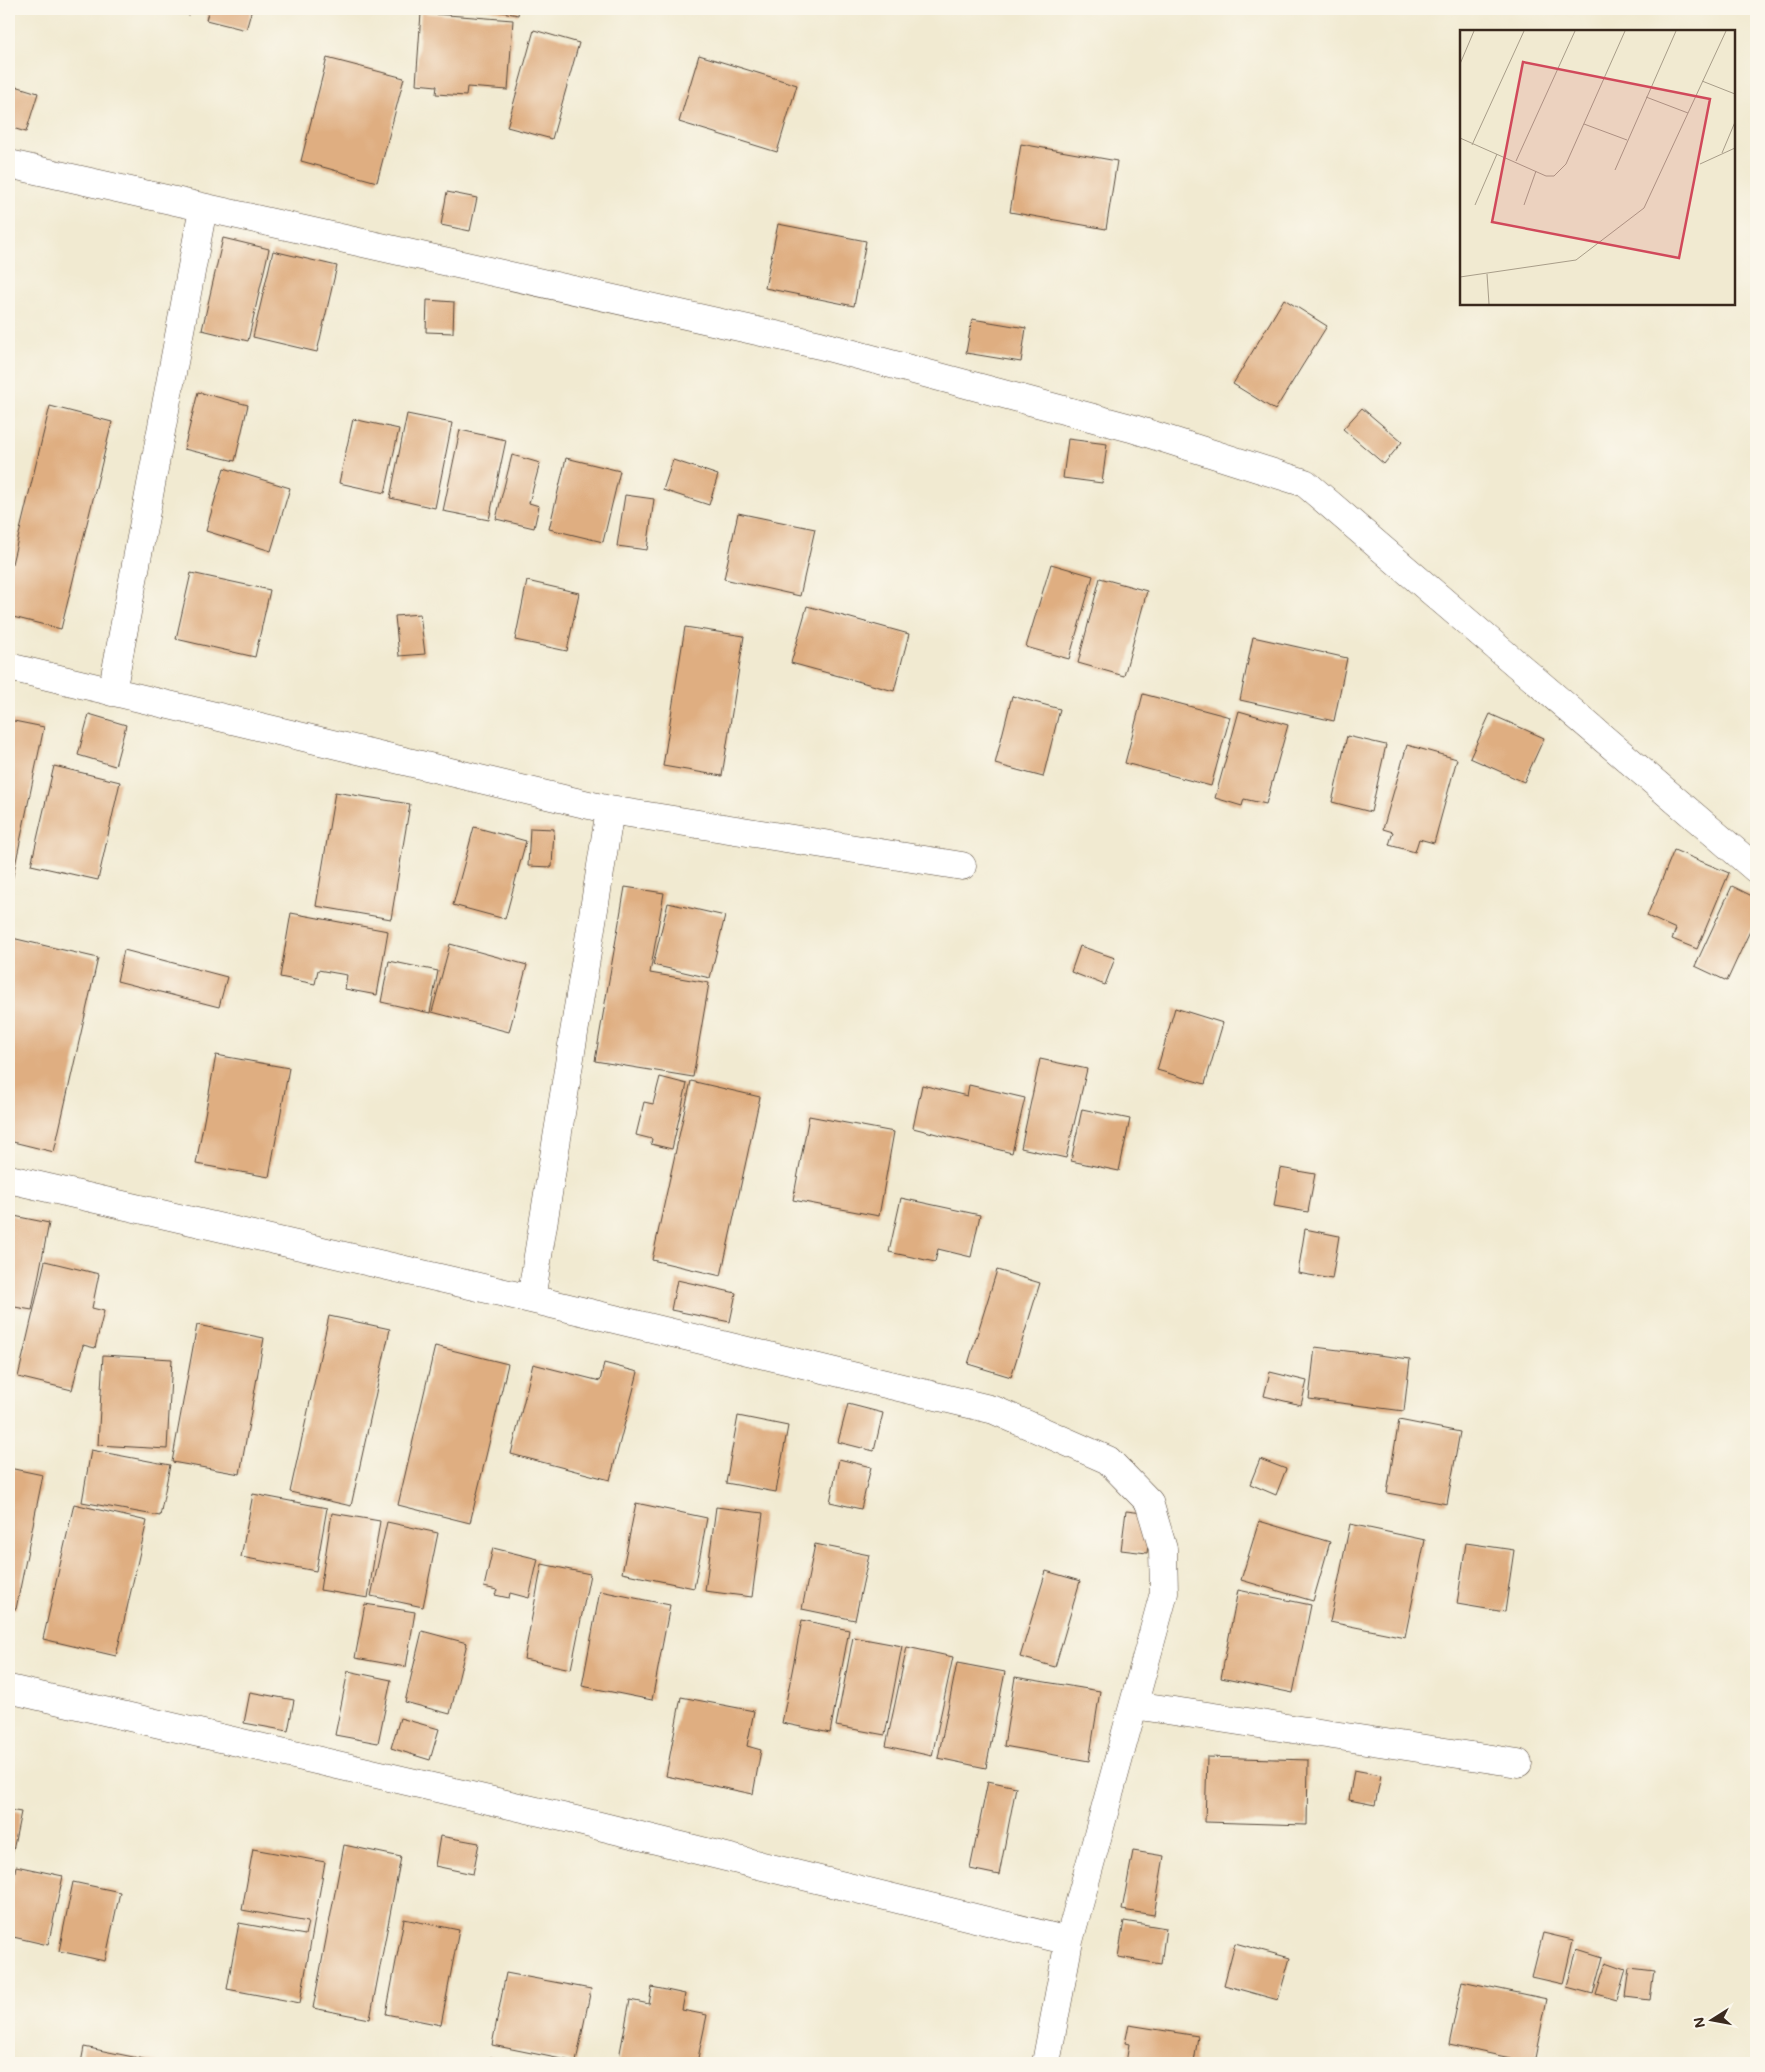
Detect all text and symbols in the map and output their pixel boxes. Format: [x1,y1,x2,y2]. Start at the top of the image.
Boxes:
inset map [1460,30,1735,305]
north arrow [1688,1994,1738,2044]
text: N [1688,2016,1709,2030]

